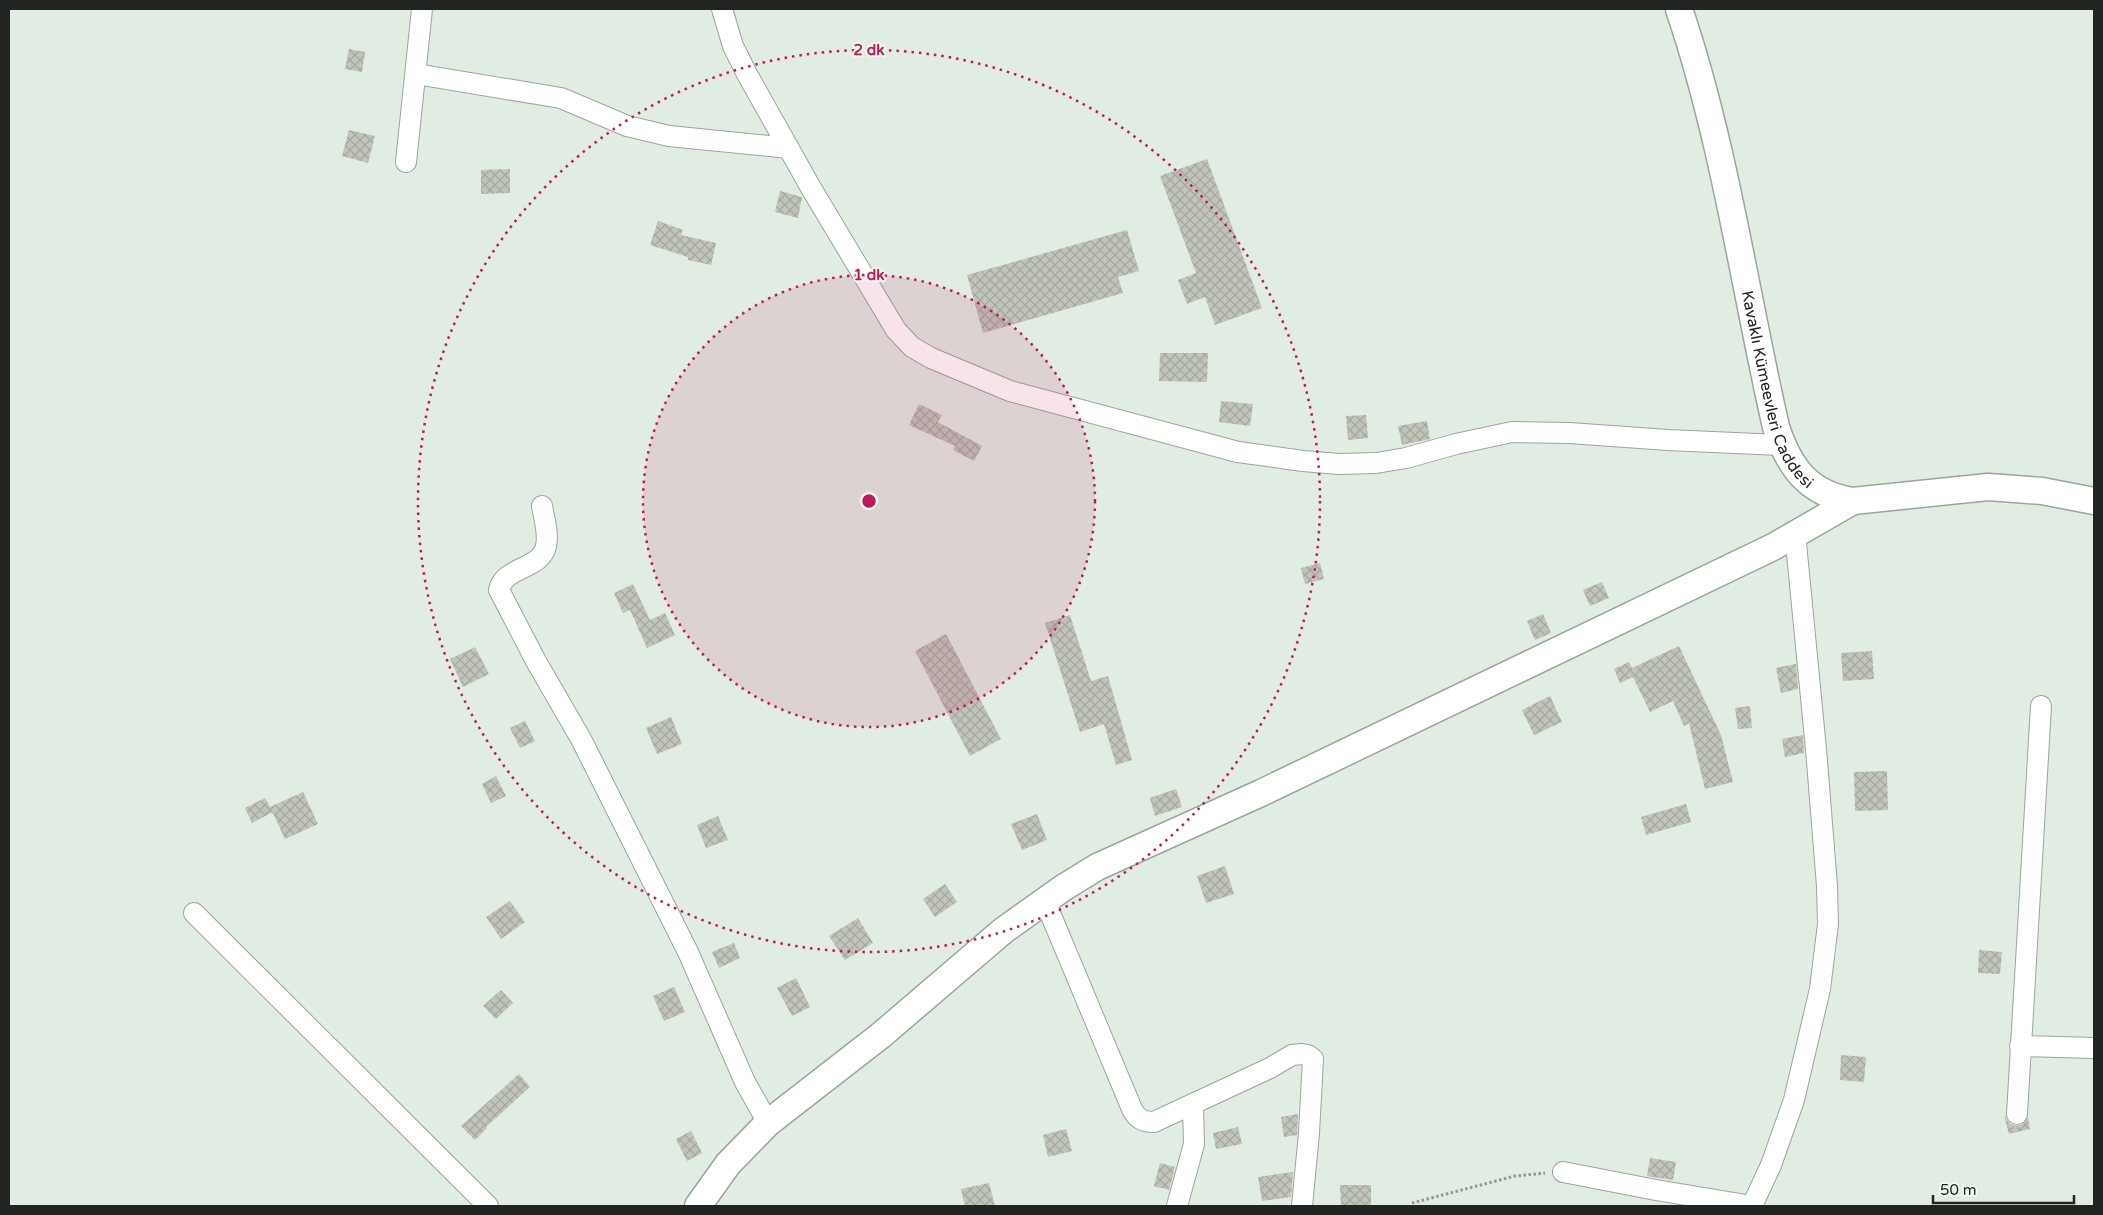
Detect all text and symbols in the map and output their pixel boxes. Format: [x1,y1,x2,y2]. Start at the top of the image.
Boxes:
text: 2 dk [854,41,884,59]
text: 1 dk [854,266,884,284]
street label: Kavaklı Kümeevleri Caddesi [1737,289,1817,493]
centre of rings [860,492,878,510]
scale bar [1933,1172,2074,1204]
text: 50 m [1940,1181,1977,1199]

